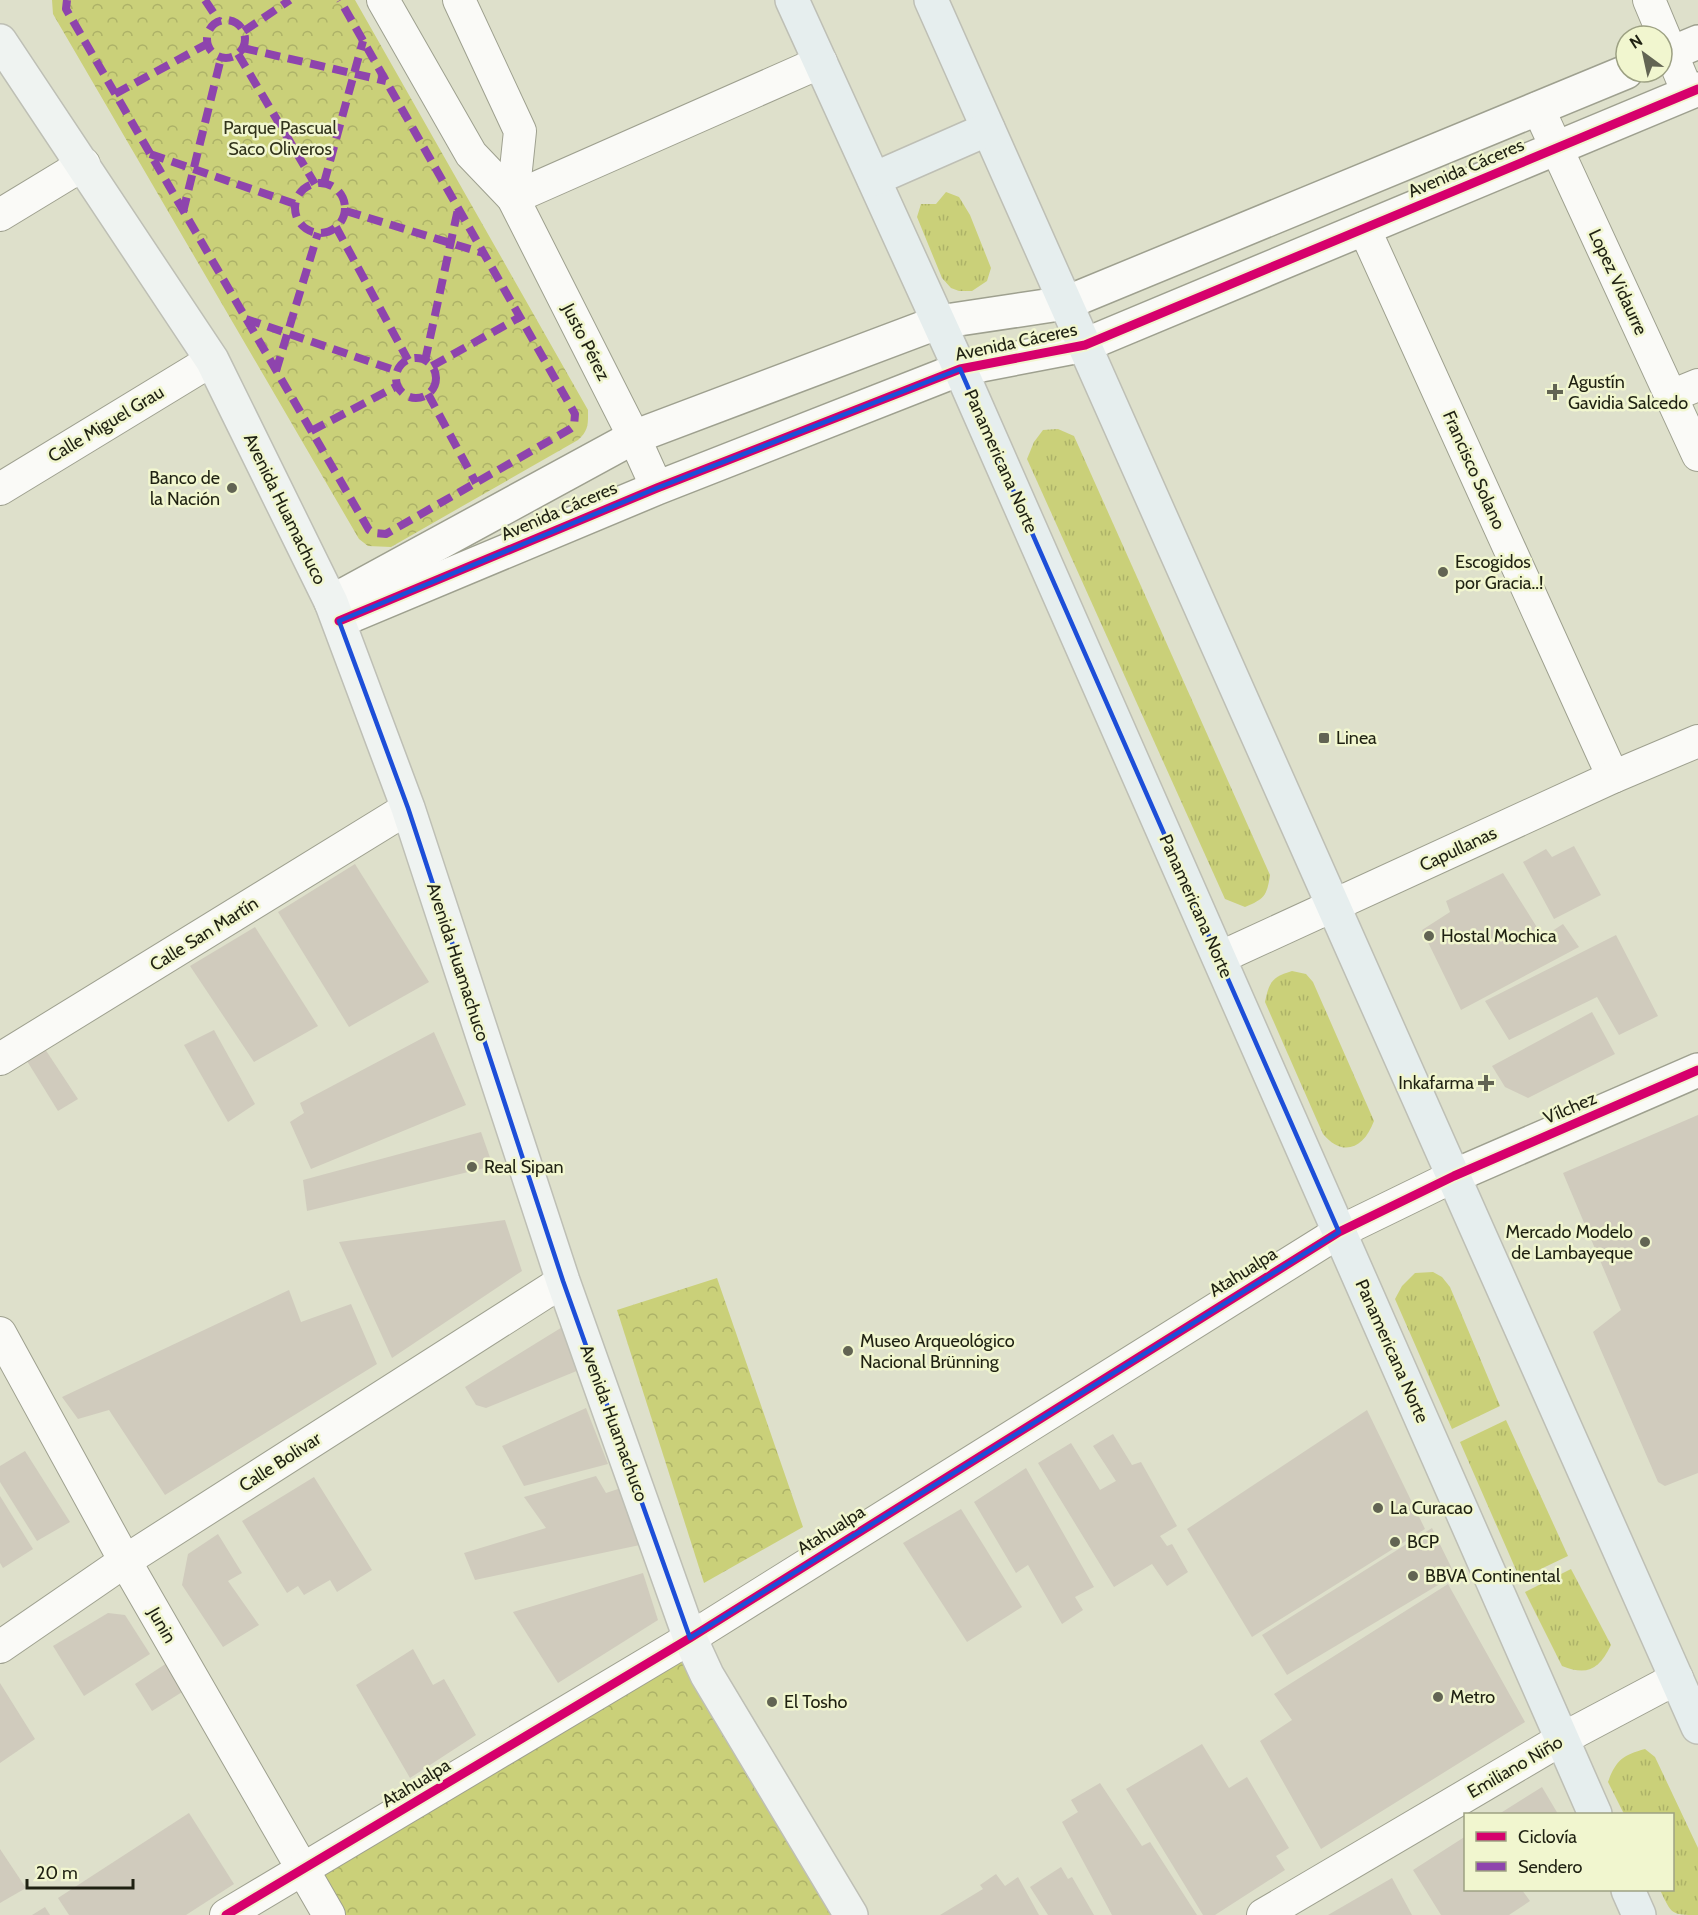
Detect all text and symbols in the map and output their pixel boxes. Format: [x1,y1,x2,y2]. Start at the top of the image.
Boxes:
north arrow [1614,24,1674,84]
text: N [1626,31,1646,53]
park label: Parque Pascual Saco Oliveros [223,117,337,160]
street label: Avenida Cáceres [1405,134,1527,202]
street label: Lopez Vidaurre [1584,225,1652,339]
street label: Justo Pérez [557,299,615,385]
street label: Avenida Cáceres [953,318,1079,366]
place label: Agustín Gavidia Salcedo [1568,371,1688,414]
street label: Calle Miguel Grau [44,381,168,467]
marker: Agustín Gavidia Salcedo [1546,383,1564,401]
street label: Panamericana Norte [959,386,1043,536]
street label: Francisco Solano [1438,407,1510,533]
street label: Avenida Huamachuco [239,430,331,588]
place label: Banco de la Nación [149,467,220,510]
street label: Avenida Cáceres [498,477,620,545]
marker: Banco de la Nación [225,481,239,495]
place label: Escogidos por Gracia..! [1455,551,1543,594]
marker: Escogidos por Gracia..! [1436,565,1450,579]
place label: Linea [1336,727,1377,749]
marker: Linea [1317,731,1331,745]
street label: Capullanas [1416,822,1500,876]
street label: Panamericana Norte [1154,831,1238,981]
street label: Avenida Huamachuco [422,880,494,1044]
street label: Calle San Martín [146,892,262,976]
place label: Hostal Mochica [1441,925,1557,947]
marker: Hostal Mochica [1422,929,1436,943]
place label: Inkafarma [1398,1072,1474,1094]
marker: Inkafarma [1479,1076,1493,1090]
street label: Vílchez [1540,1087,1600,1129]
place label: Real Sipan [484,1156,564,1178]
marker: Real Sipan [465,1160,479,1174]
place label: Mercado Modelo de Lambayeque [1506,1221,1633,1264]
marker: Mercado Modelo de Lambayeque [1638,1235,1652,1249]
street label: Atahualpa [1205,1242,1281,1301]
street label: Panamericana Norte [1350,1276,1434,1426]
place label: Museo Arqueológico Nacional Brünning [860,1330,1015,1373]
street label: Avenida Huamachuco [575,1342,653,1504]
marker: Museo Arqueológico Nacional Brünning [841,1344,855,1358]
street label: Calle Bolivar [235,1427,325,1497]
place label: La Curacao [1390,1497,1473,1519]
street label: Atahualpa [793,1500,869,1559]
marker: La Curacao [1371,1501,1385,1515]
place label: BCP [1407,1531,1439,1553]
marker: BCP [1388,1535,1402,1549]
place label: BBVA Continental [1425,1565,1561,1587]
marker: BBVA Continental [1406,1569,1420,1583]
street label: Junin [143,1602,181,1647]
place label: Metro [1450,1686,1495,1708]
marker: Metro [1431,1690,1445,1704]
place label: El Tosho [784,1691,848,1713]
marker: El Tosho [765,1695,779,1709]
street label: Emiliano Niño [1463,1731,1567,1803]
street label: Atahualpa [378,1754,455,1812]
legend [1464,1813,1674,1891]
text: Ciclovía [1518,1826,1577,1848]
scale bar [27,1852,134,1890]
text: Sendero [1518,1856,1582,1878]
text: 20 m [36,1862,78,1884]

